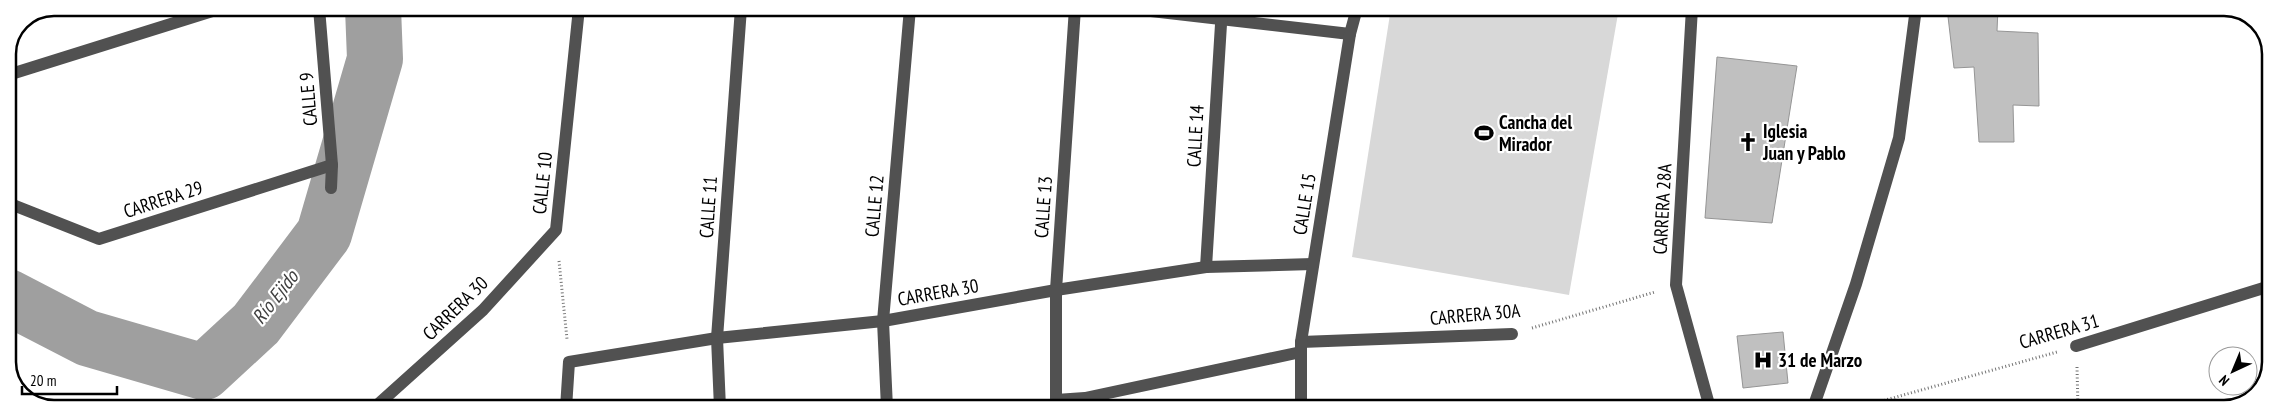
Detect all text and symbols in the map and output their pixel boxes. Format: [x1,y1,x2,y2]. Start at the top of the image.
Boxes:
street label: CALLE 9 [294,71,322,127]
street label: CALLE 14 [1181,104,1209,168]
place label: Cancha del Mirador [1499,110,1572,156]
place label: Iglesia Juan y Pablo [1762,119,1846,165]
sports icon: Cancha del Mirador [1473,122,1495,144]
church icon: Iglesia Juan y Pablo [1737,131,1759,153]
street label: CALLE 10 [527,151,557,215]
street label: CARRERA 28A [1648,163,1676,255]
street label: CALLE 15 [1287,171,1321,237]
street label: CALLE 12 [859,174,889,238]
street label: CARRERA 29 [120,175,206,223]
street label: CALLE 11 [694,175,722,239]
street label: CALLE 13 [1029,175,1057,239]
water label: Río Ejido [246,264,305,329]
street label: CARRERA 30 [417,271,493,345]
street label: CARRERA 30 [896,273,980,311]
street label: CARRERA 30A [1429,298,1521,330]
street label: CARRERA 31 [2016,308,2102,354]
north arrow [2208,346,2258,396]
place label: 31 de Marzo [1778,348,1862,372]
hospital icon: 31 de Marzo [1752,349,1774,371]
scale bar [22,364,118,396]
text: 20 m [30,371,56,390]
text: N [2215,371,2233,389]

